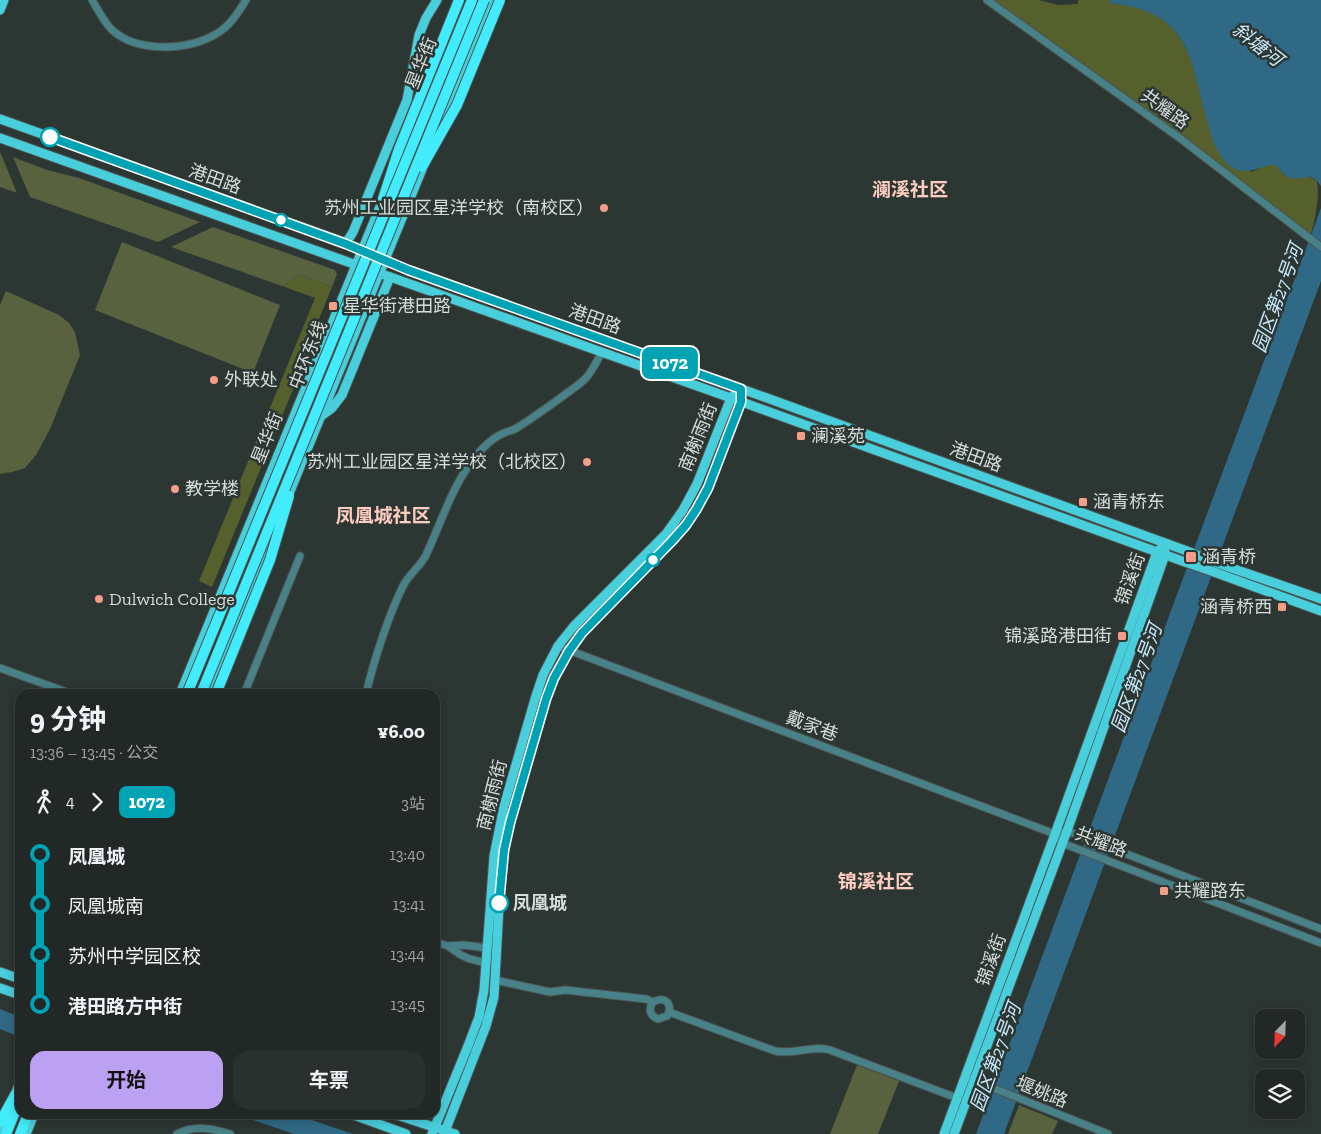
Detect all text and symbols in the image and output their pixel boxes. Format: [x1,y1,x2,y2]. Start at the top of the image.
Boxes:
water label: 斜塘河 [1228,18,1290,73]
street label: 星华街 [401,34,441,92]
street label: 共耀路 [1137,84,1193,134]
unlabelled marker [40,127,60,147]
street label: 港田路 [186,159,244,199]
district label: 澜溪社区 [872,178,948,201]
place label: 苏州工业园区星洋学校（南校区） [324,197,594,219]
marker: 苏州工业园区星洋学校（南校区） [598,202,610,214]
unlabelled marker [274,213,288,227]
water label: 园区第27号河 [1247,237,1309,355]
place label: 星华街港田路 [343,295,451,317]
street label: 港田路 [566,299,624,339]
marker: 星华街港田路 [327,300,339,312]
street label: 中环东线 [284,318,332,392]
line badge: 1072 [635,347,705,379]
text: 1072 [652,352,688,374]
place label: 外联处 [224,369,278,391]
marker: 外联处 [208,374,220,386]
street label: 南榭雨街 [674,400,722,474]
street label: 星华街 [247,409,287,467]
place label: 澜溪苑 [811,425,865,447]
marker: 澜溪苑 [795,430,807,442]
street label: 港田路 [947,437,1005,477]
place label: 苏州工业园区星洋学校（北校区） [307,451,577,473]
marker: 苏州工业园区星洋学校（北校区） [581,456,593,468]
place label: 教学楼 [185,478,239,500]
marker: 教学楼 [169,483,181,495]
place label: 涵青桥东 [1093,491,1165,513]
marker: 涵青桥东 [1077,496,1089,508]
district label: 凤凰城社区 [335,504,431,527]
place label: 涵青桥 [1202,546,1256,568]
street label: 锦溪街 [1110,550,1150,608]
marker: 涵青桥 [1184,550,1198,564]
unlabelled marker [646,553,660,567]
place label: Dulwich College [109,588,235,610]
marker: Dulwich College [93,593,105,605]
place label: 涵青桥西 [1200,596,1272,618]
marker: 涵青桥西 [1276,601,1288,613]
water label: 园区第27号河 [1106,617,1168,735]
place label: 锦溪路港田街 [1004,625,1112,647]
marker: 锦溪路港田街 [1116,630,1128,642]
text: 9 分钟 [30,703,106,736]
street label: 戴家巷 [783,706,841,746]
text: ¥6.00 [377,720,425,743]
text: 13:36 – 13:45 · 公交 [30,743,158,762]
street label: 南榭雨街 [473,757,511,833]
icon: walk [30,788,58,816]
icon: forward [83,788,111,816]
text: 1072 [129,791,165,813]
text: 4 [66,792,75,811]
text: 3站 [401,794,425,813]
street label: 共耀路 [1072,822,1130,862]
text: 凤凰城 [68,845,125,868]
text: 13:40 [390,845,425,864]
district label: 锦溪社区 [838,870,914,893]
place label: 共耀路东 [1174,880,1246,902]
marker: 共耀路东 [1158,885,1170,897]
place label: 凤凰城 [513,892,567,914]
marker: 凤凰城 [489,893,509,913]
text: 凤凰城南 [68,895,144,918]
text: 13:41 [393,895,425,914]
street label: 锦溪街 [971,931,1011,989]
text: 苏州中学园区校 [68,945,201,968]
text: 13:44 [390,945,425,964]
text: 港田路方中街 [68,995,182,1018]
text: 13:45 [391,995,425,1014]
water label: 园区第27号河 [965,996,1027,1114]
north arrow [1255,1009,1305,1059]
map controls [1255,1009,1305,1119]
button: 开始 [30,1051,223,1109]
button: 车票 [233,1051,425,1109]
button: layers [1255,1069,1305,1119]
street label: 堰姚路 [1013,1072,1071,1112]

